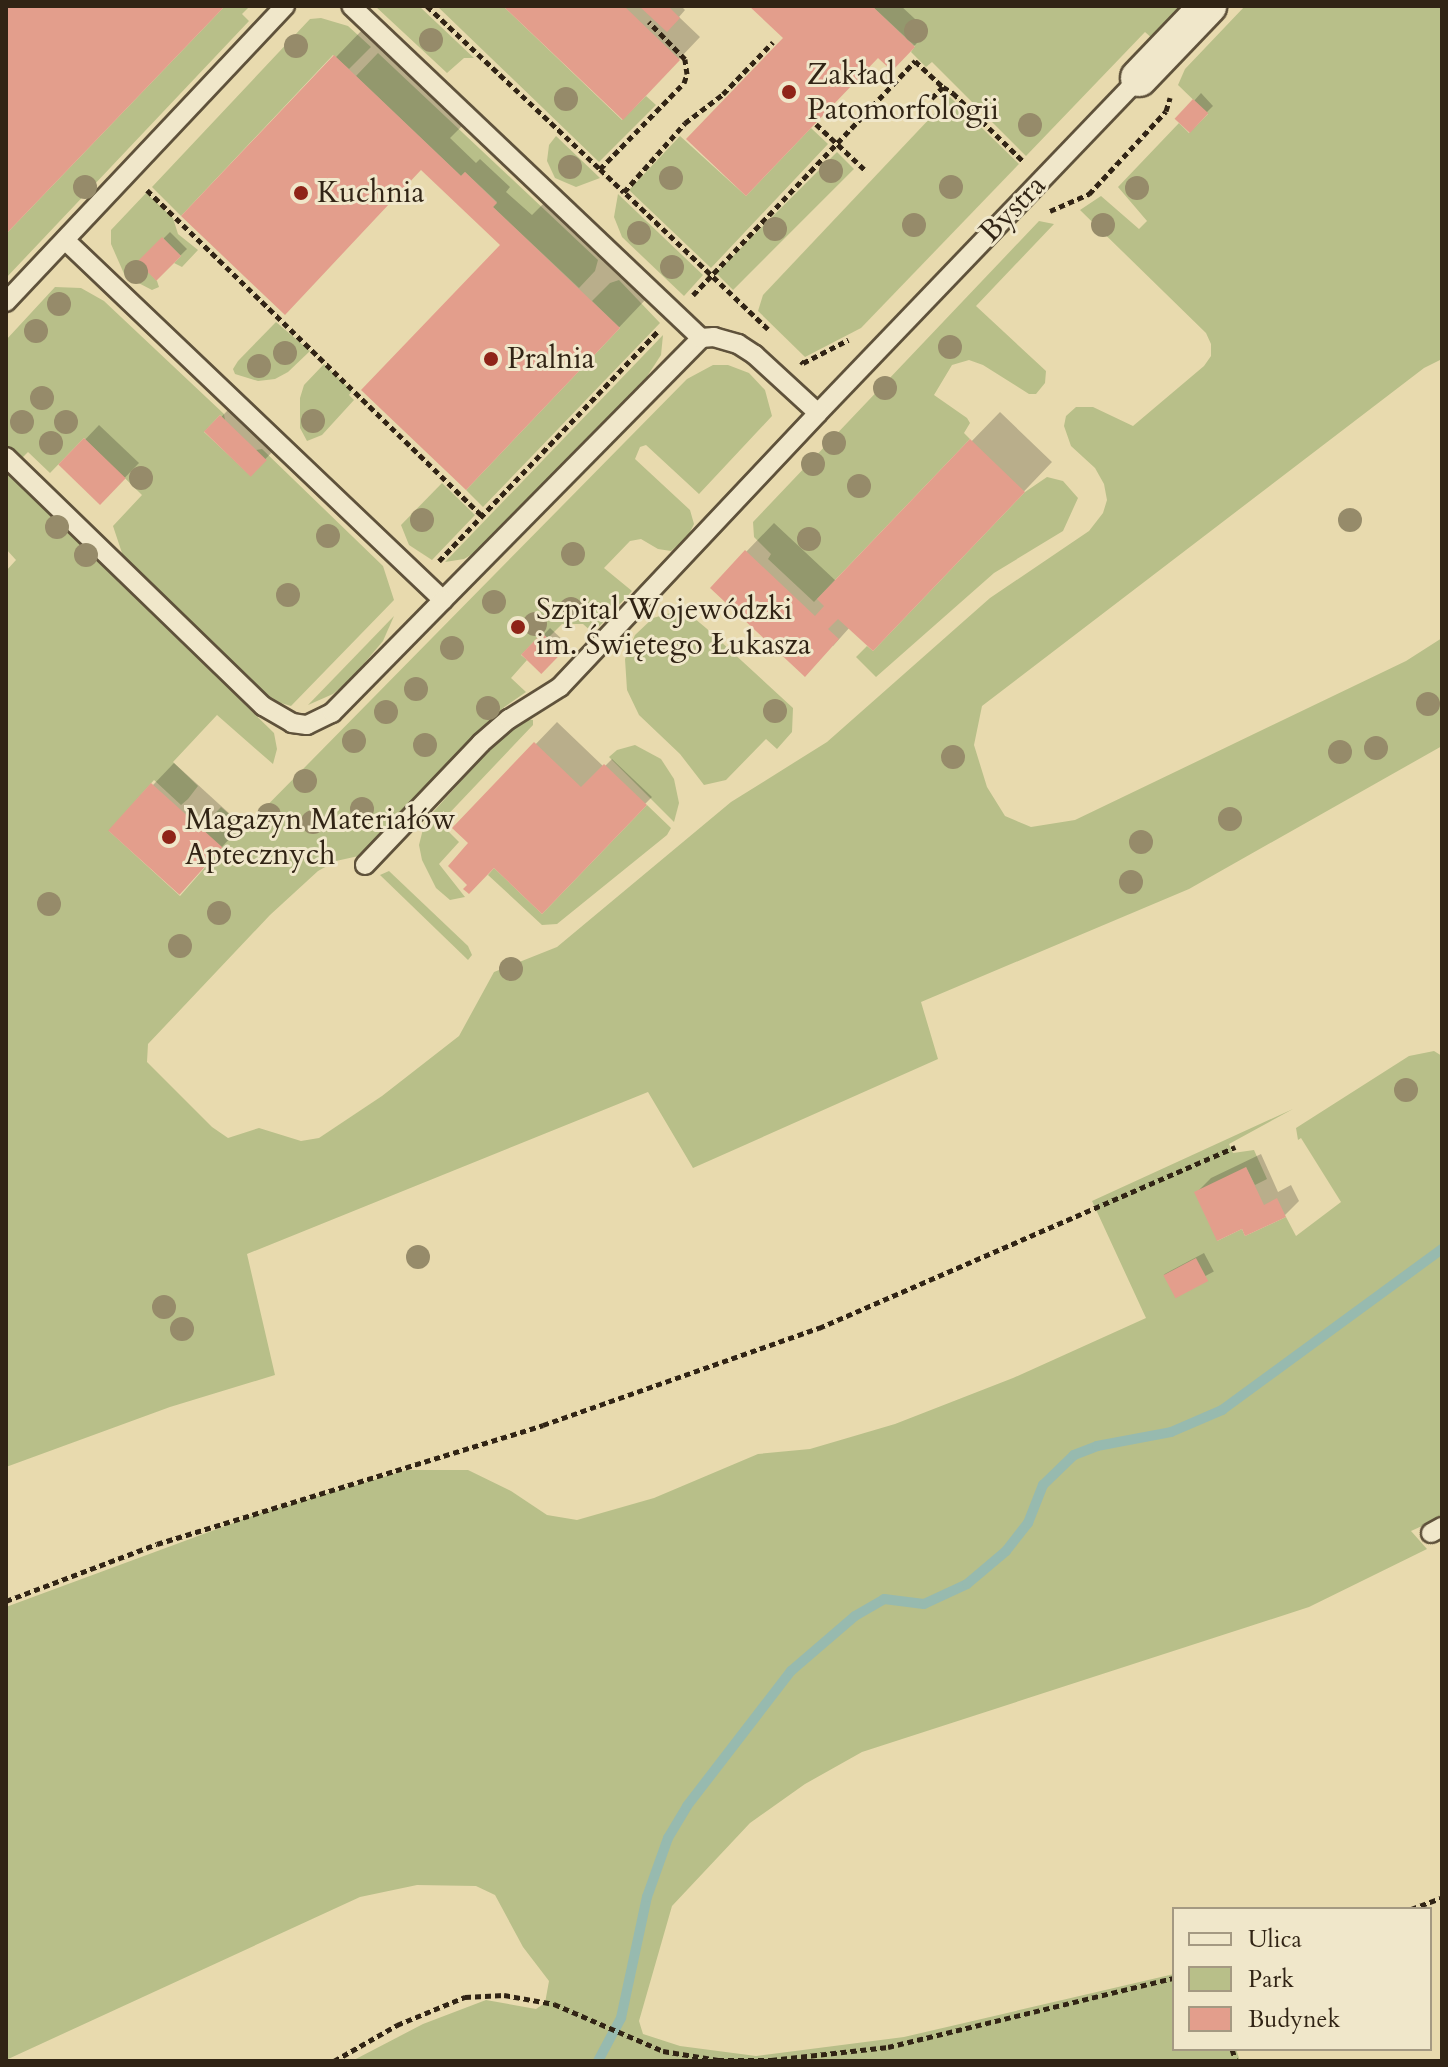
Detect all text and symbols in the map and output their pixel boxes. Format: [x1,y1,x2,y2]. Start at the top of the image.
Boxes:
place label: Zakład Patomorfologii [807,57,999,128]
marker: Zakład Patomorfologii [778,81,800,103]
street label: Bystra [972,168,1054,250]
place label: Kuchnia [317,175,424,211]
marker: Kuchnia [292,184,310,202]
place label: Pralnia [507,341,595,377]
marker: Pralnia [482,350,500,368]
place label: Szpital Wojewódzki im. Świętego Łukasza [536,592,811,662]
marker: Szpital Wojewódzki im. Świętego Łukasza [507,616,529,638]
place label: Magazyn Materiałów Aptecznych [185,802,456,872]
marker: Magazyn Materiałów Aptecznych [160,828,178,846]
legend [1172,1907,1432,2051]
text: Ulica [1248,1923,1302,1956]
text: Park [1248,1963,1294,1996]
text: Budynek [1248,2003,1340,2036]

